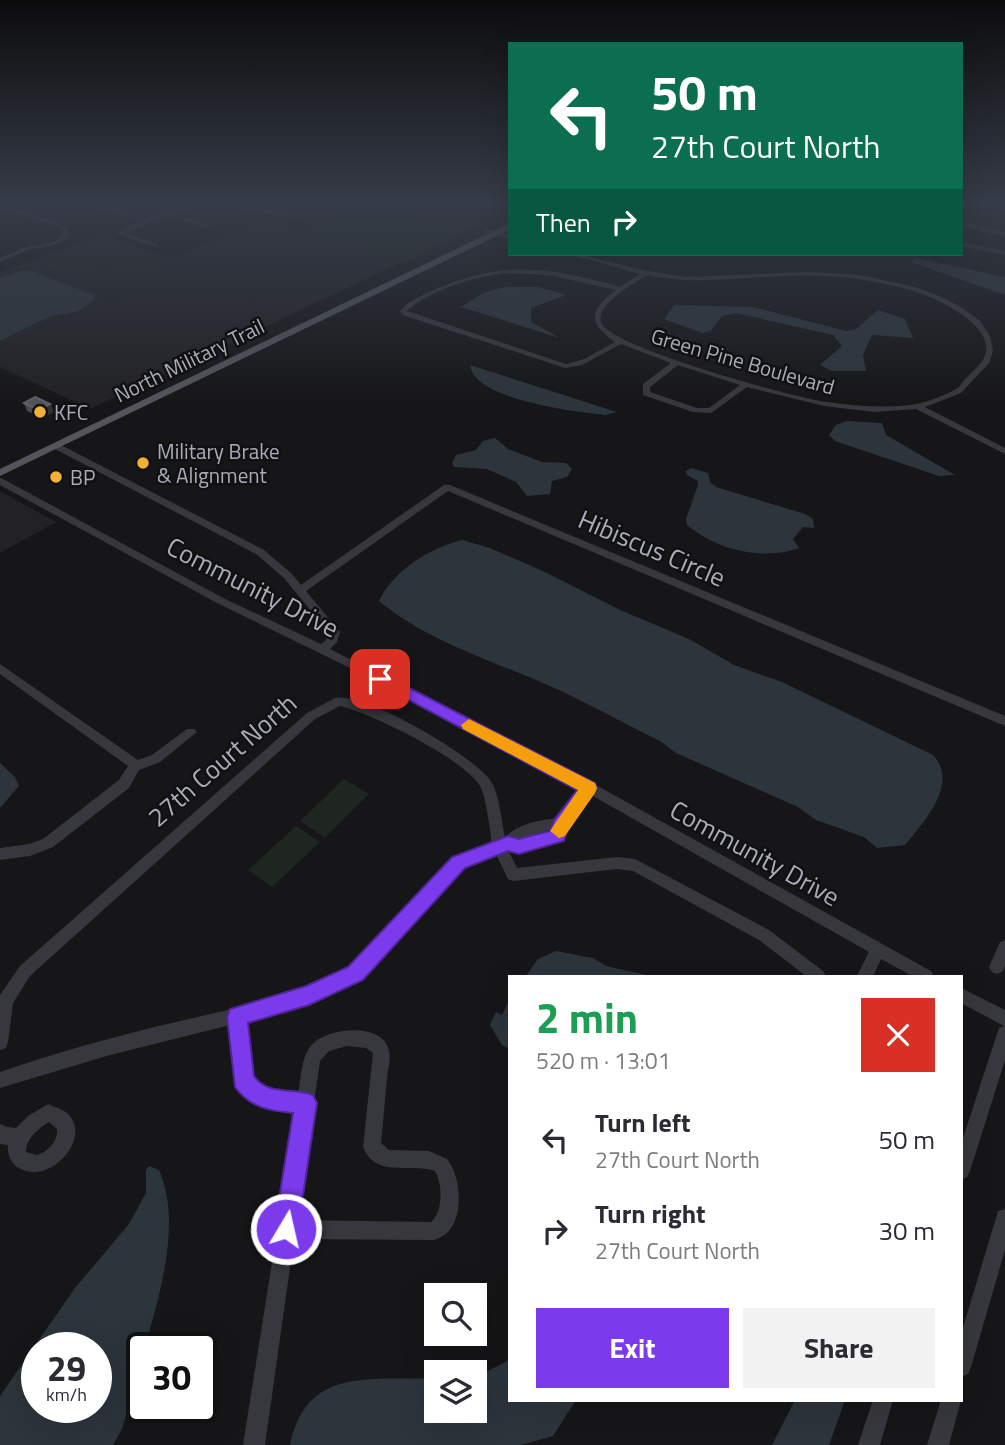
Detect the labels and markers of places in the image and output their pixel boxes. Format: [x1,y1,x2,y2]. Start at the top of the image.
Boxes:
place label: KFC [54,396,88,428]
marker: KFC [32,404,48,420]
place label: Military Brake & Alignment [157,435,280,491]
marker: Military Brake & Alignment [135,455,151,471]
place label: BP [70,461,95,493]
marker: BP [48,469,64,485]
pin [350,649,410,709]

